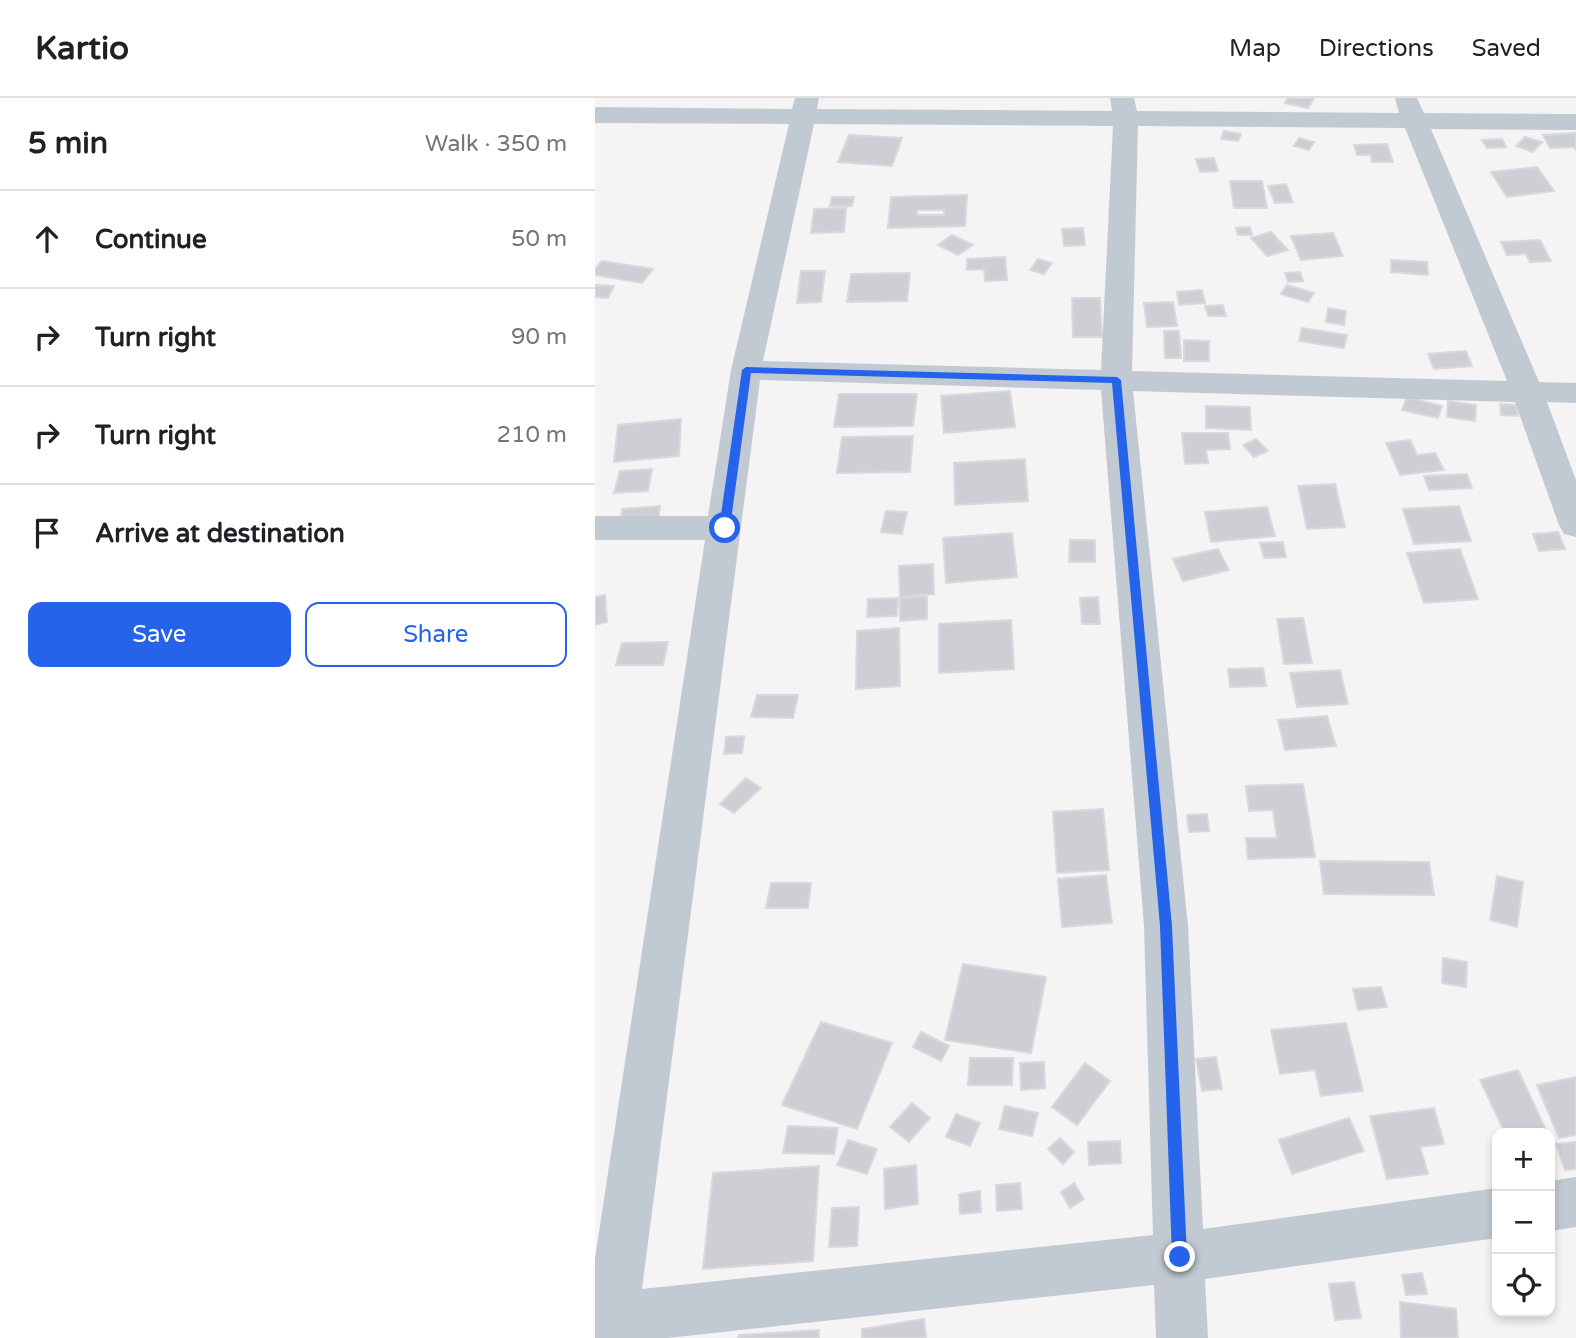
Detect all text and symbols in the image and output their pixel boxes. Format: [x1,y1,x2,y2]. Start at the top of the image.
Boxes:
text: Kartio [35,29,129,68]
text: Map [1229,34,1281,63]
text: Directions [1319,34,1434,63]
text: Saved [1472,34,1541,63]
text: 5 min [28,125,108,162]
text: Walk · 350 m [425,130,567,158]
icon: ahead [28,220,66,258]
text: Continue [95,224,207,255]
text: 50 m [511,225,567,253]
icon: right [28,318,66,356]
text: Turn right [95,322,216,353]
text: 90 m [511,323,567,351]
icon: right [28,416,66,454]
text: Turn right [95,420,216,451]
text: 210 m [497,421,567,449]
route start [709,512,740,543]
icon: arrive [28,514,66,552]
text: Arrive at destination [95,518,345,549]
button: Save [28,602,291,667]
button: Share [305,602,567,667]
map controls [1492,1128,1555,1317]
button: + [1492,1128,1555,1191]
button: − [1492,1191,1555,1254]
route end [1164,1241,1195,1272]
button: locate [1492,1254,1555,1317]

